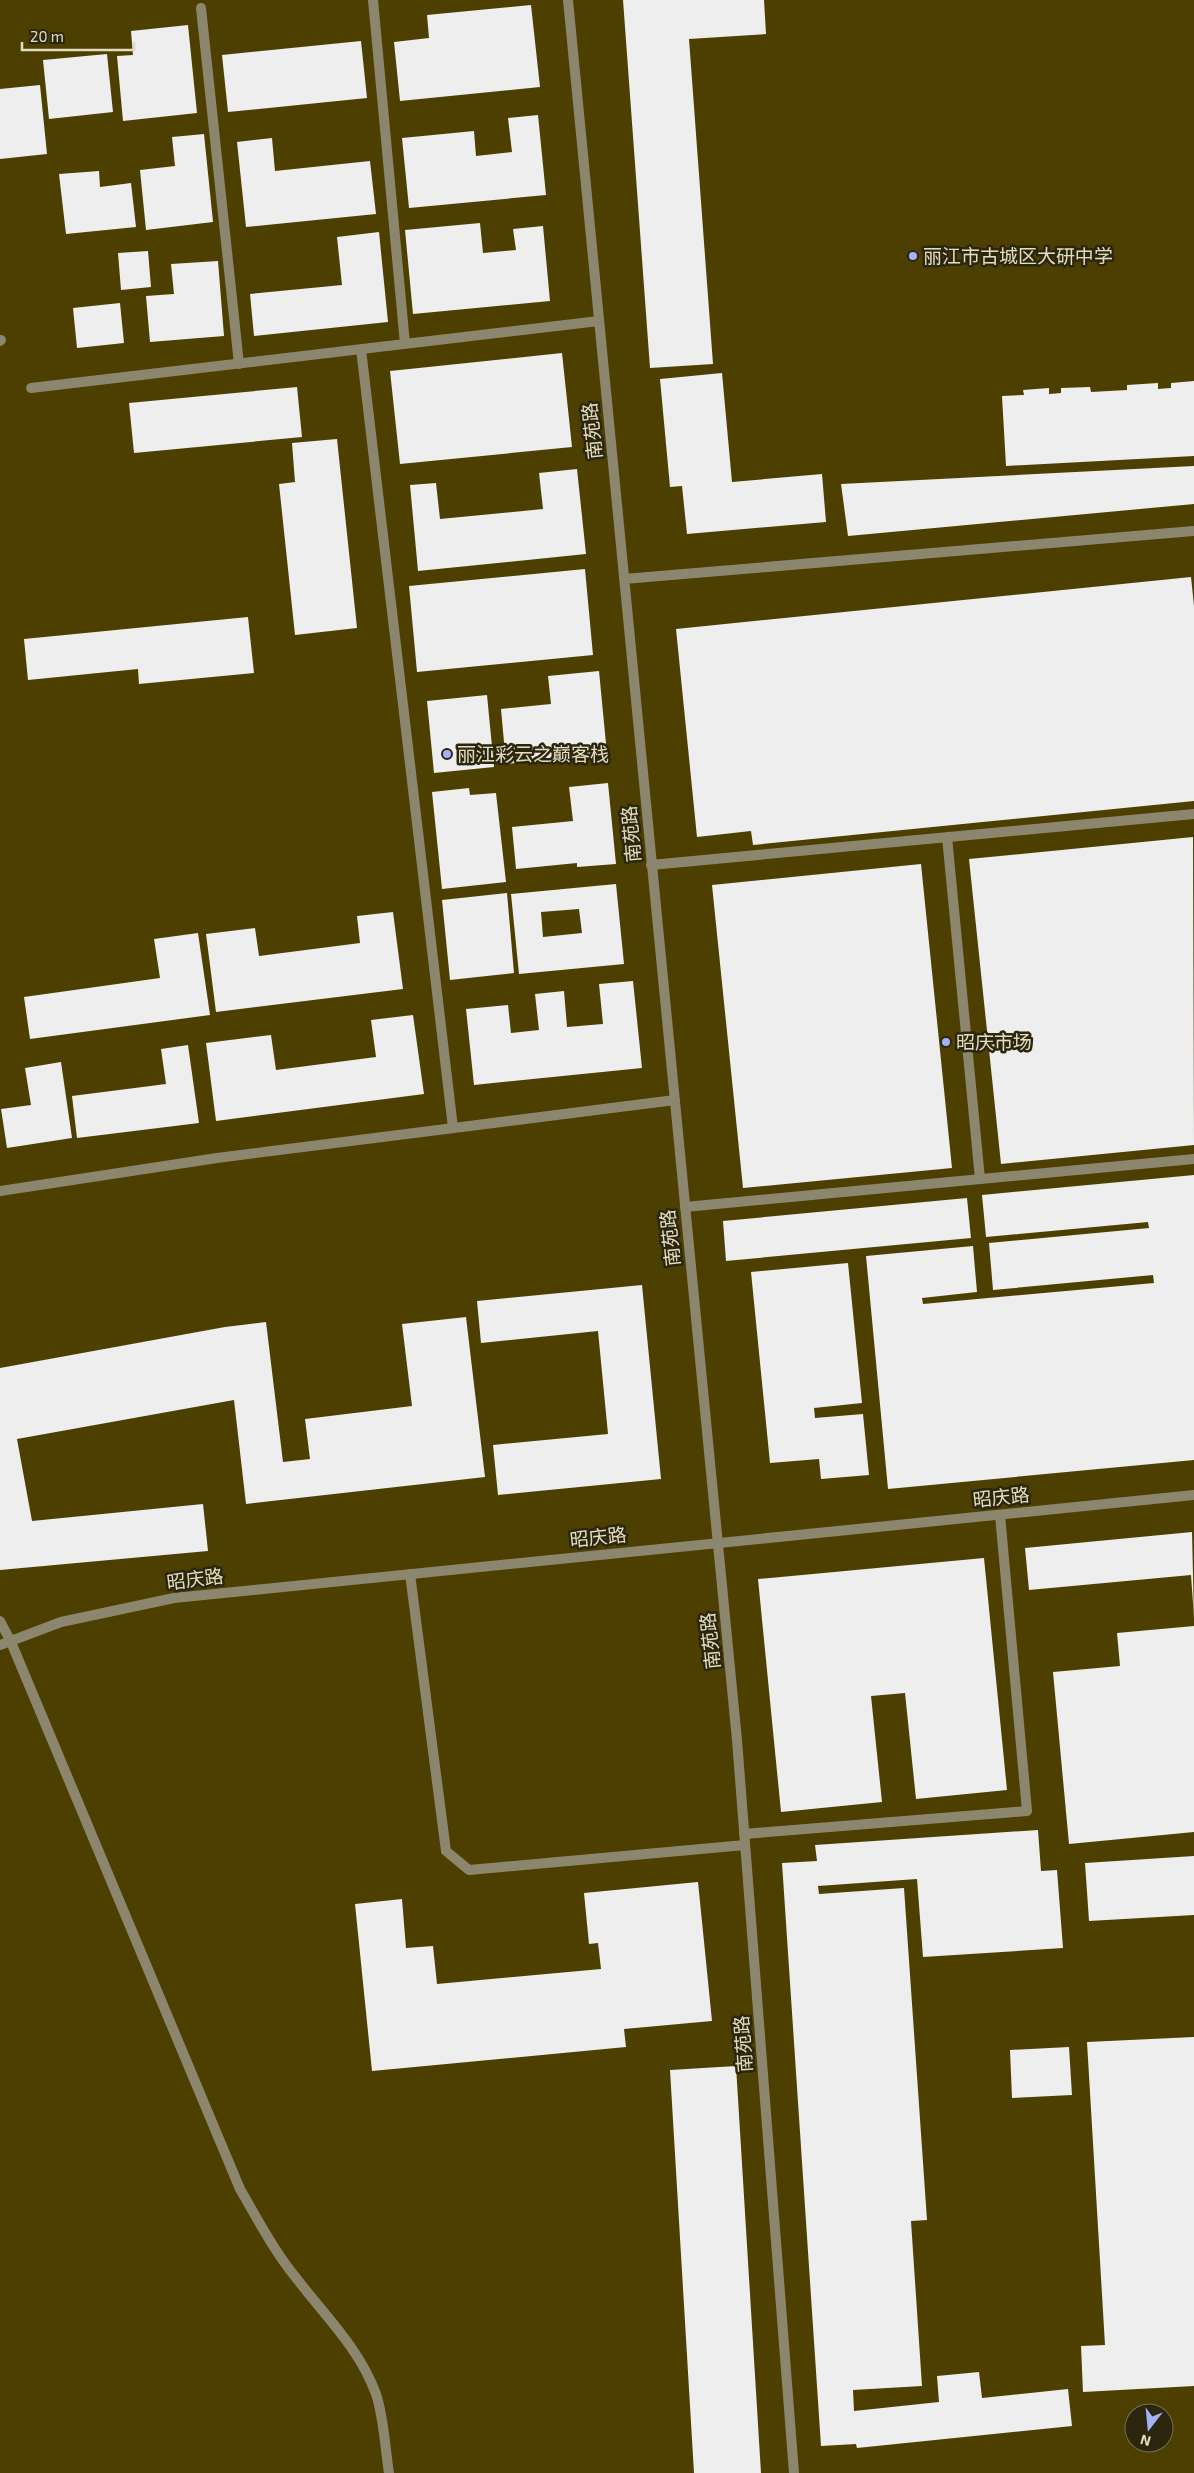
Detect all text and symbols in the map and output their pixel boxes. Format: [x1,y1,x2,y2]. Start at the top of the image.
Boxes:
scale bar [22,20,135,52]
text: 20 m [30,27,64,45]
place label: 丽江市古城区大研中学 [923,244,1113,267]
marker: 丽江市古城区大研中学 [907,250,919,262]
street label: 南苑路 [577,401,606,461]
place label: 丽江彩云之巅客栈 [457,742,609,765]
marker: 丽江彩云之巅客栈 [441,748,453,760]
street label: 南苑路 [617,805,644,863]
place label: 昭庆市场 [956,1030,1032,1053]
marker: 昭庆市场 [940,1036,952,1048]
street label: 南苑路 [655,1208,684,1268]
street label: 昭庆路 [971,1482,1031,1511]
street label: 昭庆路 [568,1522,628,1551]
street label: 昭庆路 [165,1564,225,1593]
street label: 南苑路 [695,1611,724,1671]
street label: 南苑路 [729,2015,756,2073]
north arrow [1124,2403,1174,2453]
text: N [1138,2431,1152,2451]

